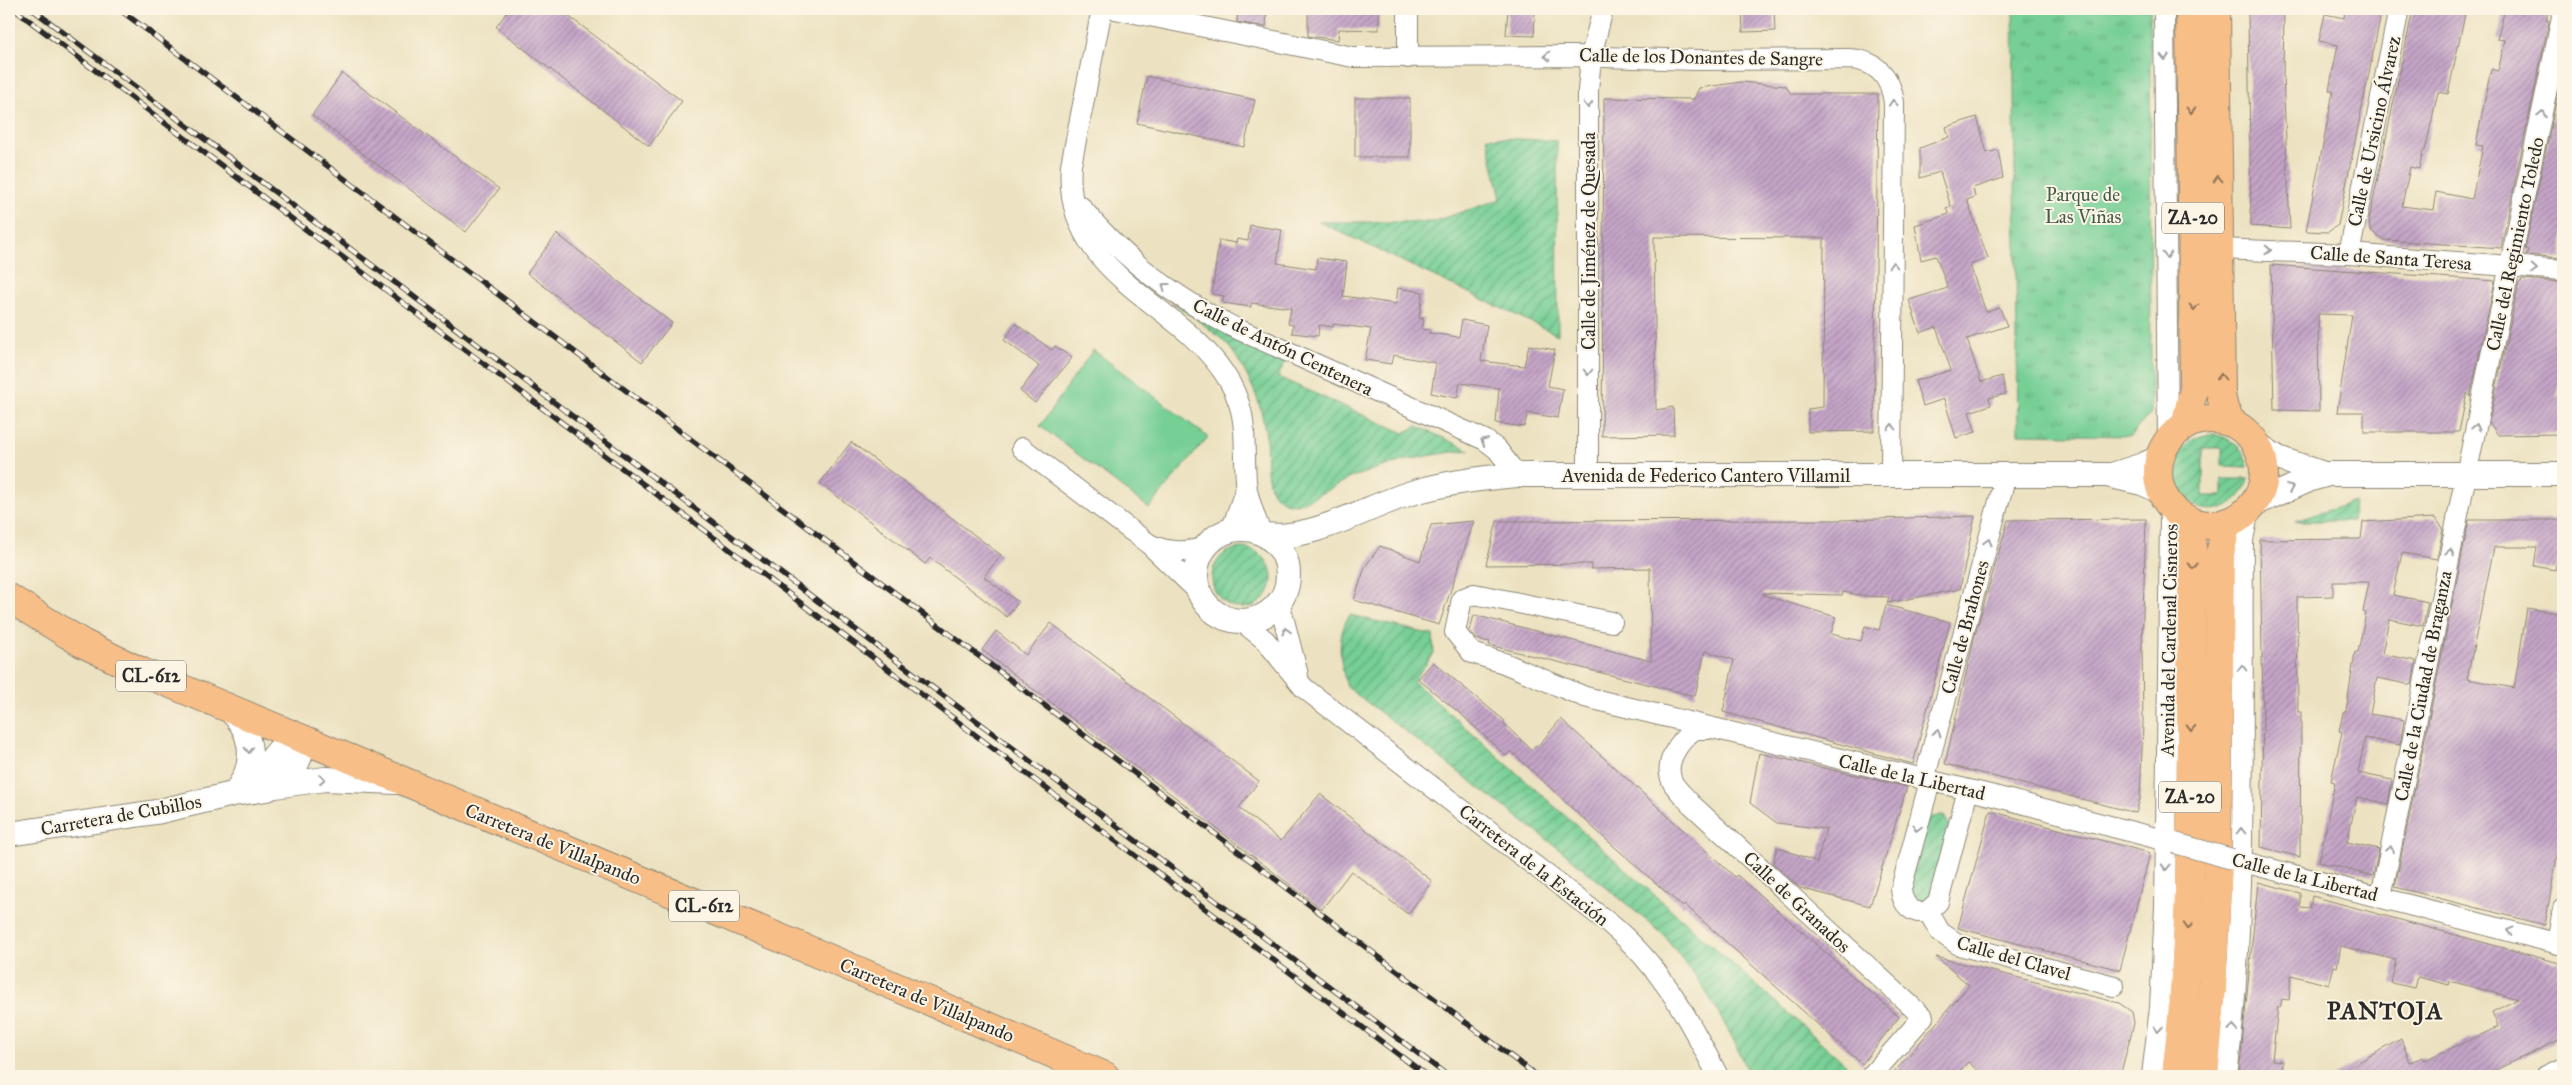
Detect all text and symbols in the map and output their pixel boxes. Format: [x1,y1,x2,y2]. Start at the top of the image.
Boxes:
street label: Calle de Ursicino Álvarez [2342,33,2405,228]
street label: Calle de los Donantes de Sangre [1579,43,1823,72]
one-way arrow [1542,51,1550,61]
one-way arrow [2160,54,2170,62]
one-way arrow [1888,98,1899,106]
one-way arrow [1583,101,1593,109]
one-way arrow [2186,106,2196,114]
one-way arrow [2536,109,2547,118]
street label: Calle de Jiménez de Quesada [1577,131,1601,350]
street label: Calle del Regimiento Toledo [2481,135,2550,353]
one-way arrow [2213,175,2223,183]
park label: Parque de Las Viñas [2045,183,2121,228]
road number: ZA-20 [2162,202,2224,234]
street label: Calle de Santa Teresa [2309,241,2474,275]
one-way arrow [2264,245,2272,256]
one-way arrow [2162,252,2172,259]
one-way arrow [1888,261,1898,268]
one-way arrow [2531,263,2539,274]
one-way arrow [1161,283,1171,292]
street label: Calle de Antón Centenera [1189,293,1378,401]
one-way arrow [2189,304,2199,312]
one-way arrow [1583,368,1593,376]
one-way arrow [2216,372,2226,380]
one-way arrow [2470,422,2481,431]
one-way arrow [1887,423,1897,431]
one-way arrow [1480,437,1489,447]
street label: Avenida de Federico Cantero Villamil [1561,464,1851,487]
one-way arrow [2285,483,2294,494]
street label: Avenida del Cardenal Cisneros [2155,523,2183,757]
one-way arrow [1982,538,1993,547]
one-way arrow [2444,548,2455,557]
street label: Calle de Brahones [1936,557,1994,696]
one-way arrow [2188,562,2198,570]
street label: Calle de la Ciudad de Braganza [2389,568,2458,803]
one-way arrow [1281,627,1292,636]
road number: CL-612 [116,660,186,691]
one-way arrow [2237,664,2247,672]
one-way arrow [2186,724,2196,732]
one-way arrow [1931,728,1942,737]
one-way arrow [244,746,255,754]
street label: Calle de la Libertad [1836,749,1988,805]
one-way arrow [318,774,326,785]
road number: ZA-20 [2159,782,2221,812]
street label: Carretera de Cubillos [39,790,203,840]
street label: Carretera de Villalpando [462,798,644,890]
street label: Carretera de la Estación [1454,799,1614,931]
one-way arrow [1912,824,1923,833]
one-way arrow [2236,826,2246,834]
one-way arrow [2384,845,2395,853]
street label: Calle de Granados [1739,846,1855,958]
street label: Calle de la Libertad [2230,848,2381,906]
one-way arrow [2161,863,2171,871]
road number: CL-612 [669,890,739,921]
one-way arrow [2183,922,2193,930]
one-way arrow [2505,926,2514,937]
street label: Calle del Clavel [1954,931,2075,986]
street label: Carretera de Villalpando [836,953,1018,1047]
district label: PANTOJA [2327,996,2443,1026]
one-way arrow [2227,1024,2238,1032]
one-way arrow [2153,1025,2164,1033]

